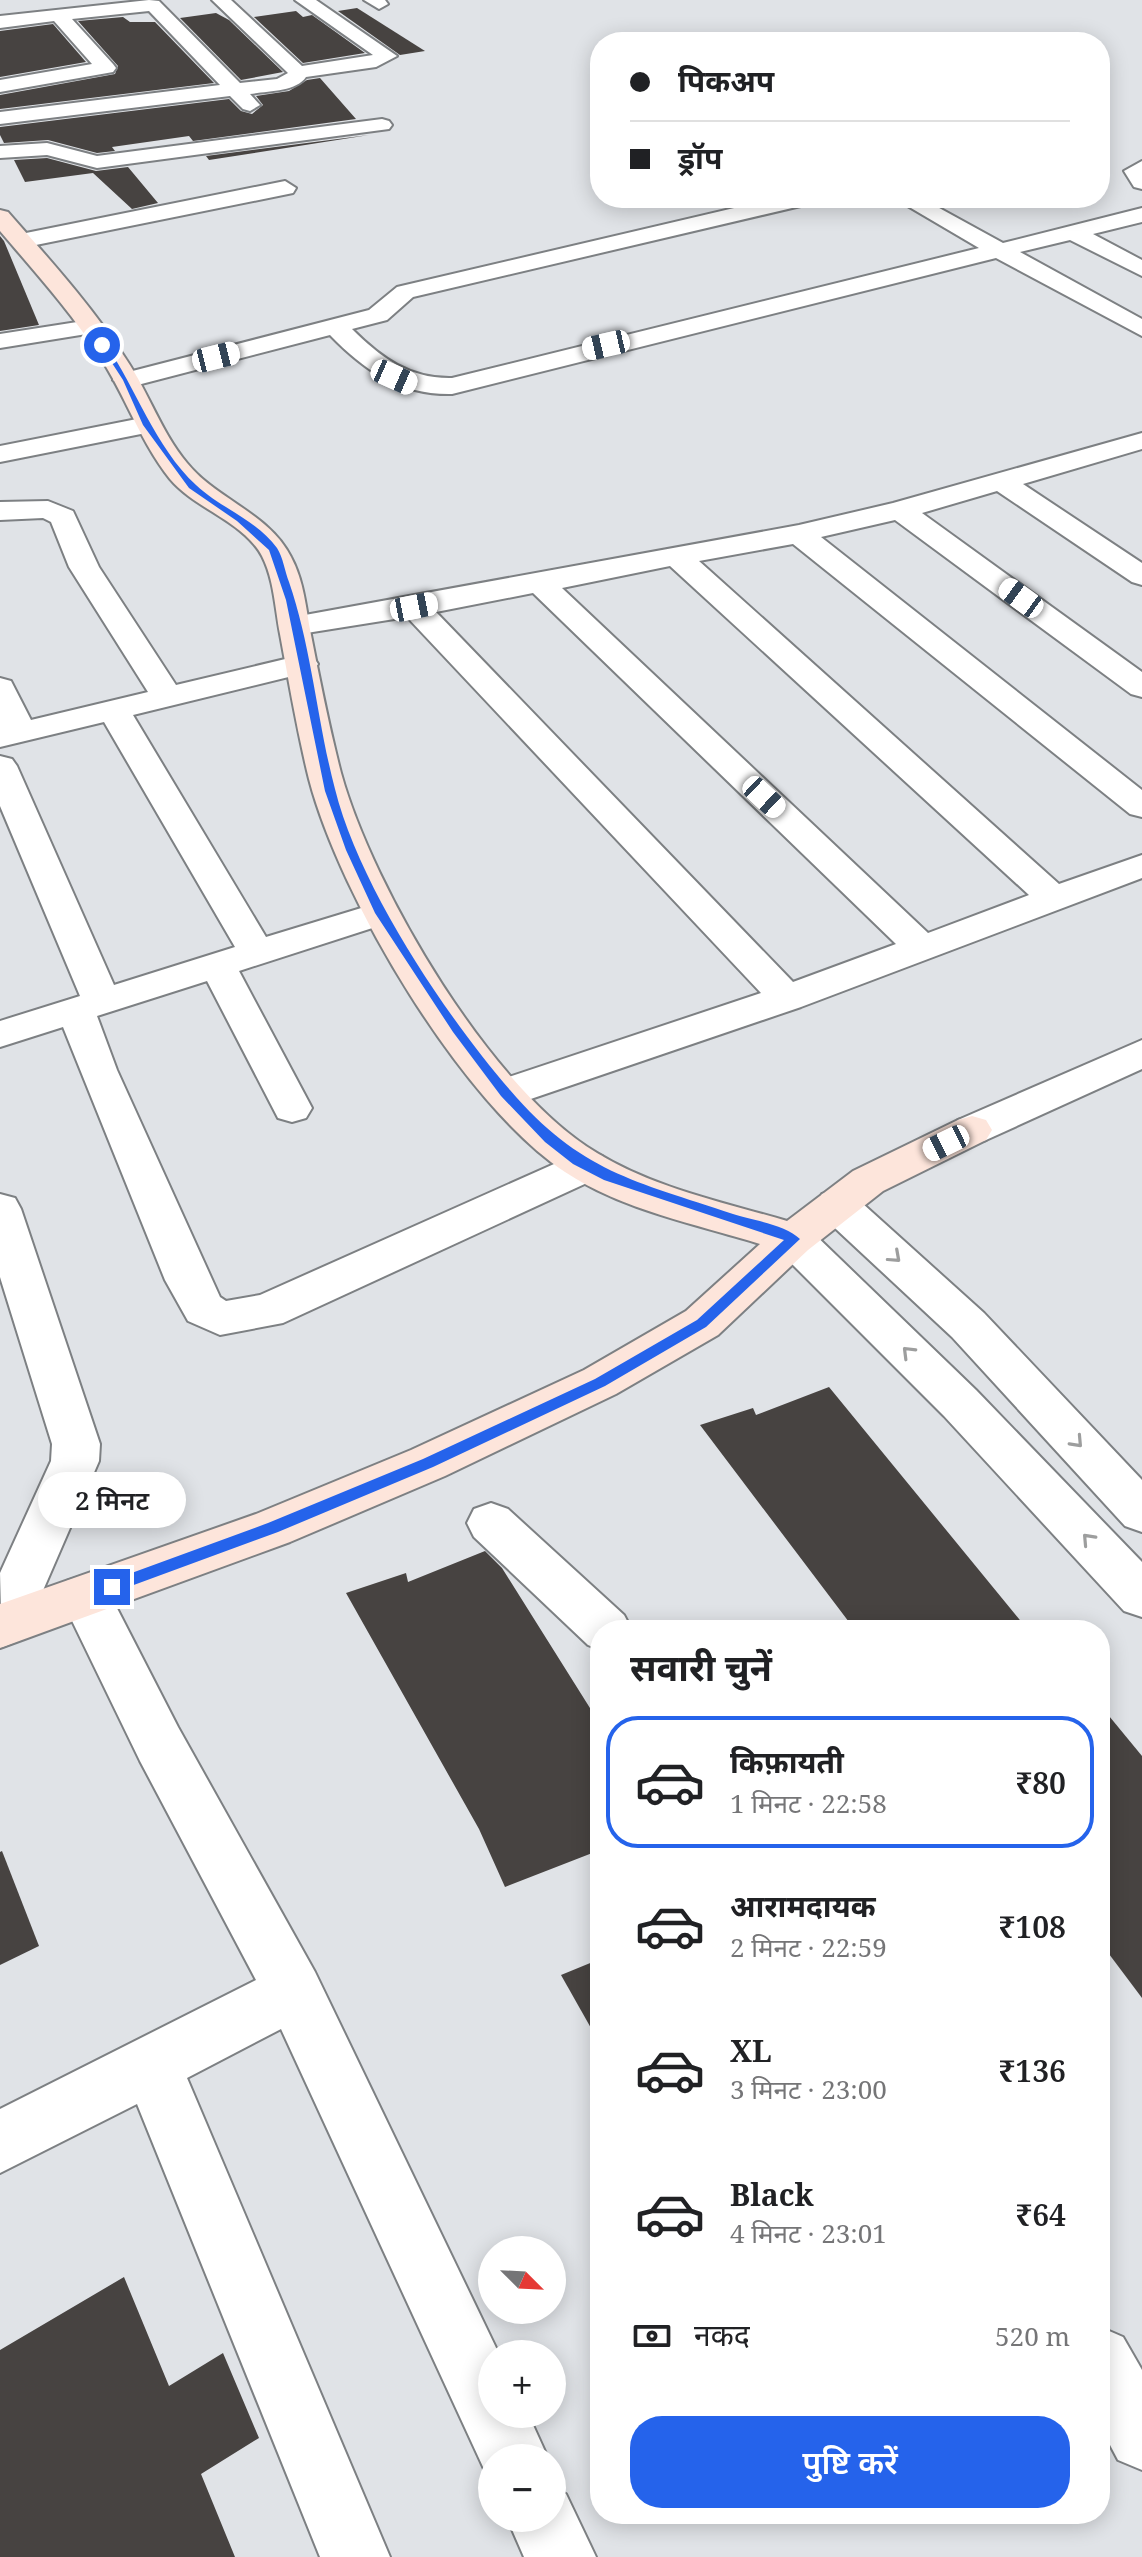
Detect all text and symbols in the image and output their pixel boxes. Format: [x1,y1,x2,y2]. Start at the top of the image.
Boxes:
text: पिकअप [678,60,774,101]
text: ड्रॉप [678,137,722,178]
route start [84,327,120,363]
car [580,328,632,362]
car [190,340,242,374]
car [367,356,421,398]
car [995,574,1047,622]
car [388,591,440,623]
car [738,772,790,822]
car [919,1122,973,1164]
one-way arrow [886,1248,900,1263]
one-way arrow [903,1347,917,1361]
one-way arrow [1068,1433,1082,1448]
callout: 2 मिनट [38,1471,186,1527]
text: 2 मिनट [75,1482,149,1518]
one-way arrow [1083,1534,1098,1548]
route end [94,1569,130,1605]
text: सवारी चुनें [630,1643,772,1692]
text: किफ़ायती [730,1741,844,1782]
icon: car [634,1746,706,1818]
text: ₹80 [1015,1762,1066,1803]
text: 1 मिनट · 22:58 [730,1785,887,1821]
text: आरामदायक [730,1885,876,1926]
icon: car [634,1890,706,1962]
text: ₹108 [999,1906,1066,1947]
text: 2 मिनट · 22:59 [730,1929,887,1965]
text: XL [730,2030,772,2071]
icon: car [634,2034,706,2106]
text: ₹136 [999,2050,1066,2091]
text: 3 मिनट · 23:00 [730,2071,887,2107]
text: Black [730,2174,814,2215]
icon: car [634,2178,706,2250]
text: ₹64 [1015,2194,1066,2235]
text: 4 मिनट · 23:01 [730,2215,887,2251]
north arrow [478,2236,566,2324]
map controls [478,2236,566,2532]
icon: cash [630,2314,674,2358]
text: नकद [694,2314,750,2355]
text: 520 m [995,2318,1070,2354]
button: + [478,2340,566,2428]
button: पुष्टि करें [630,2416,1070,2508]
button: − [478,2444,566,2532]

